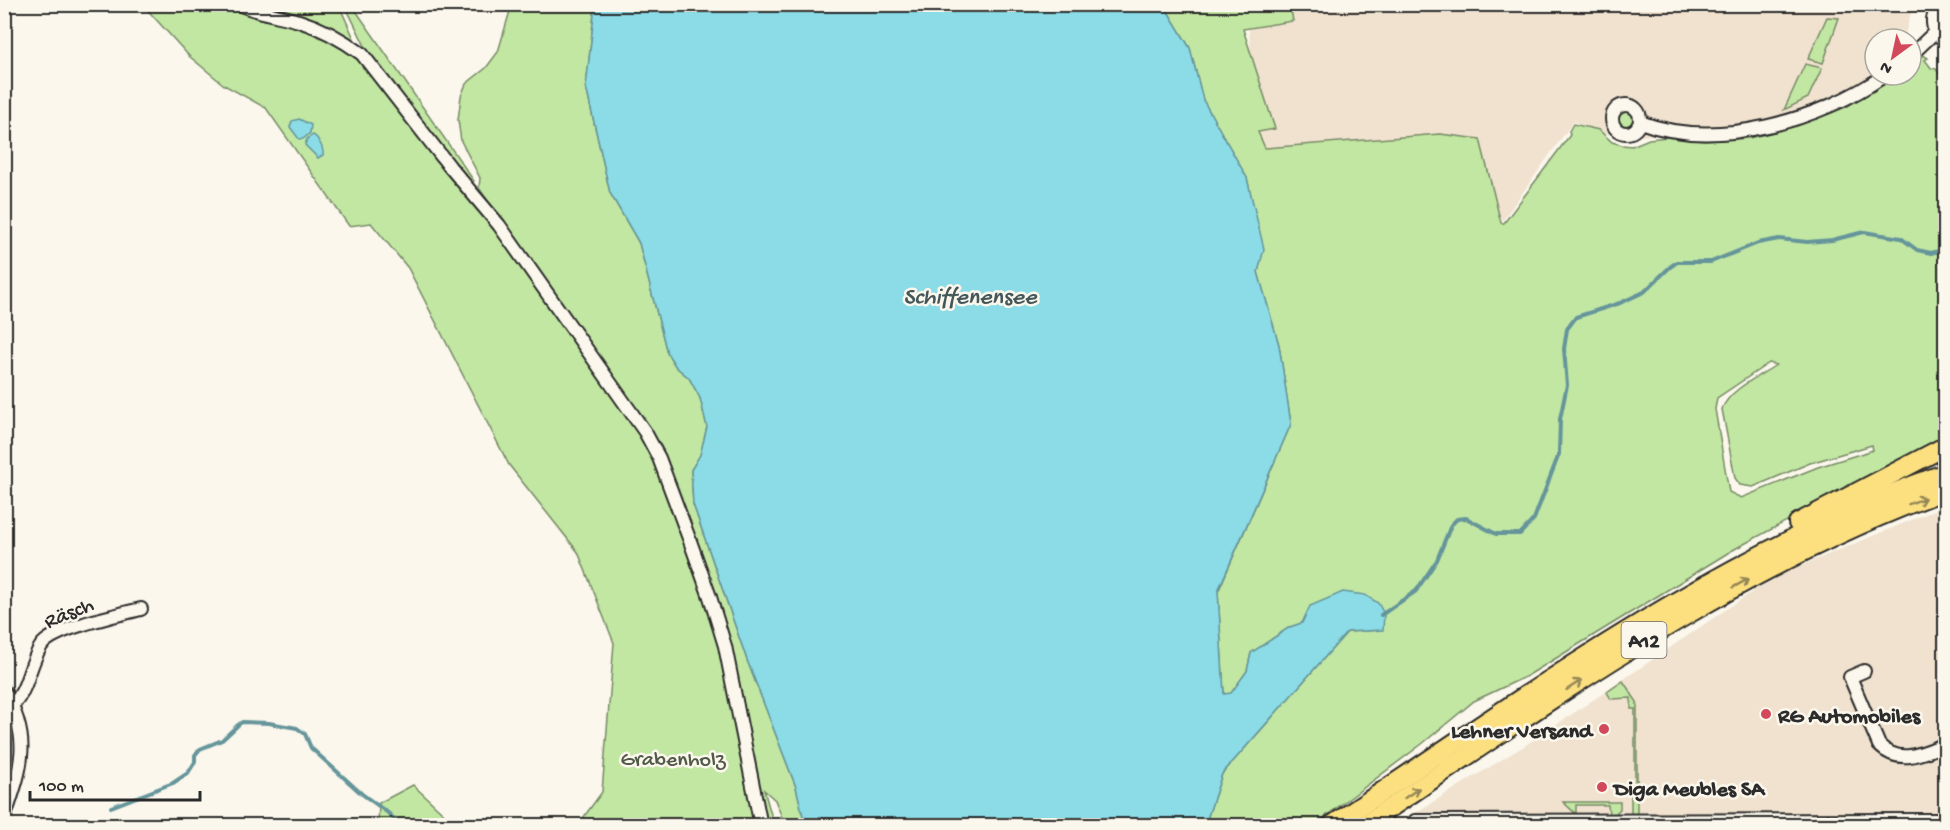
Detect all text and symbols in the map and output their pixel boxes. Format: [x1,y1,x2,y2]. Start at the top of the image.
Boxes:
north arrow [1863,27,1923,87]
text: N [1877,56,1896,77]
water label: Schiffenensee [903,284,1038,313]
one-way arrow [1907,495,1926,506]
one-way arrow [1731,577,1749,588]
street label: Räsch [41,593,98,636]
road number: A12 [1622,622,1666,658]
one-way arrow [1566,679,1582,691]
place label: RG Automobiles [1777,705,1922,731]
marker: RG Automobiles [1759,707,1773,721]
place label: Lehner Versand [1451,720,1594,746]
marker: Lehner Versand [1597,722,1611,736]
park label: Grabenholz [620,748,727,774]
scale bar [30,764,200,802]
text: 100 m [38,777,84,798]
place label: Diga Meubles SA [1612,778,1766,804]
marker: Diga Meubles SA [1595,780,1609,794]
one-way arrow [1403,787,1420,799]

